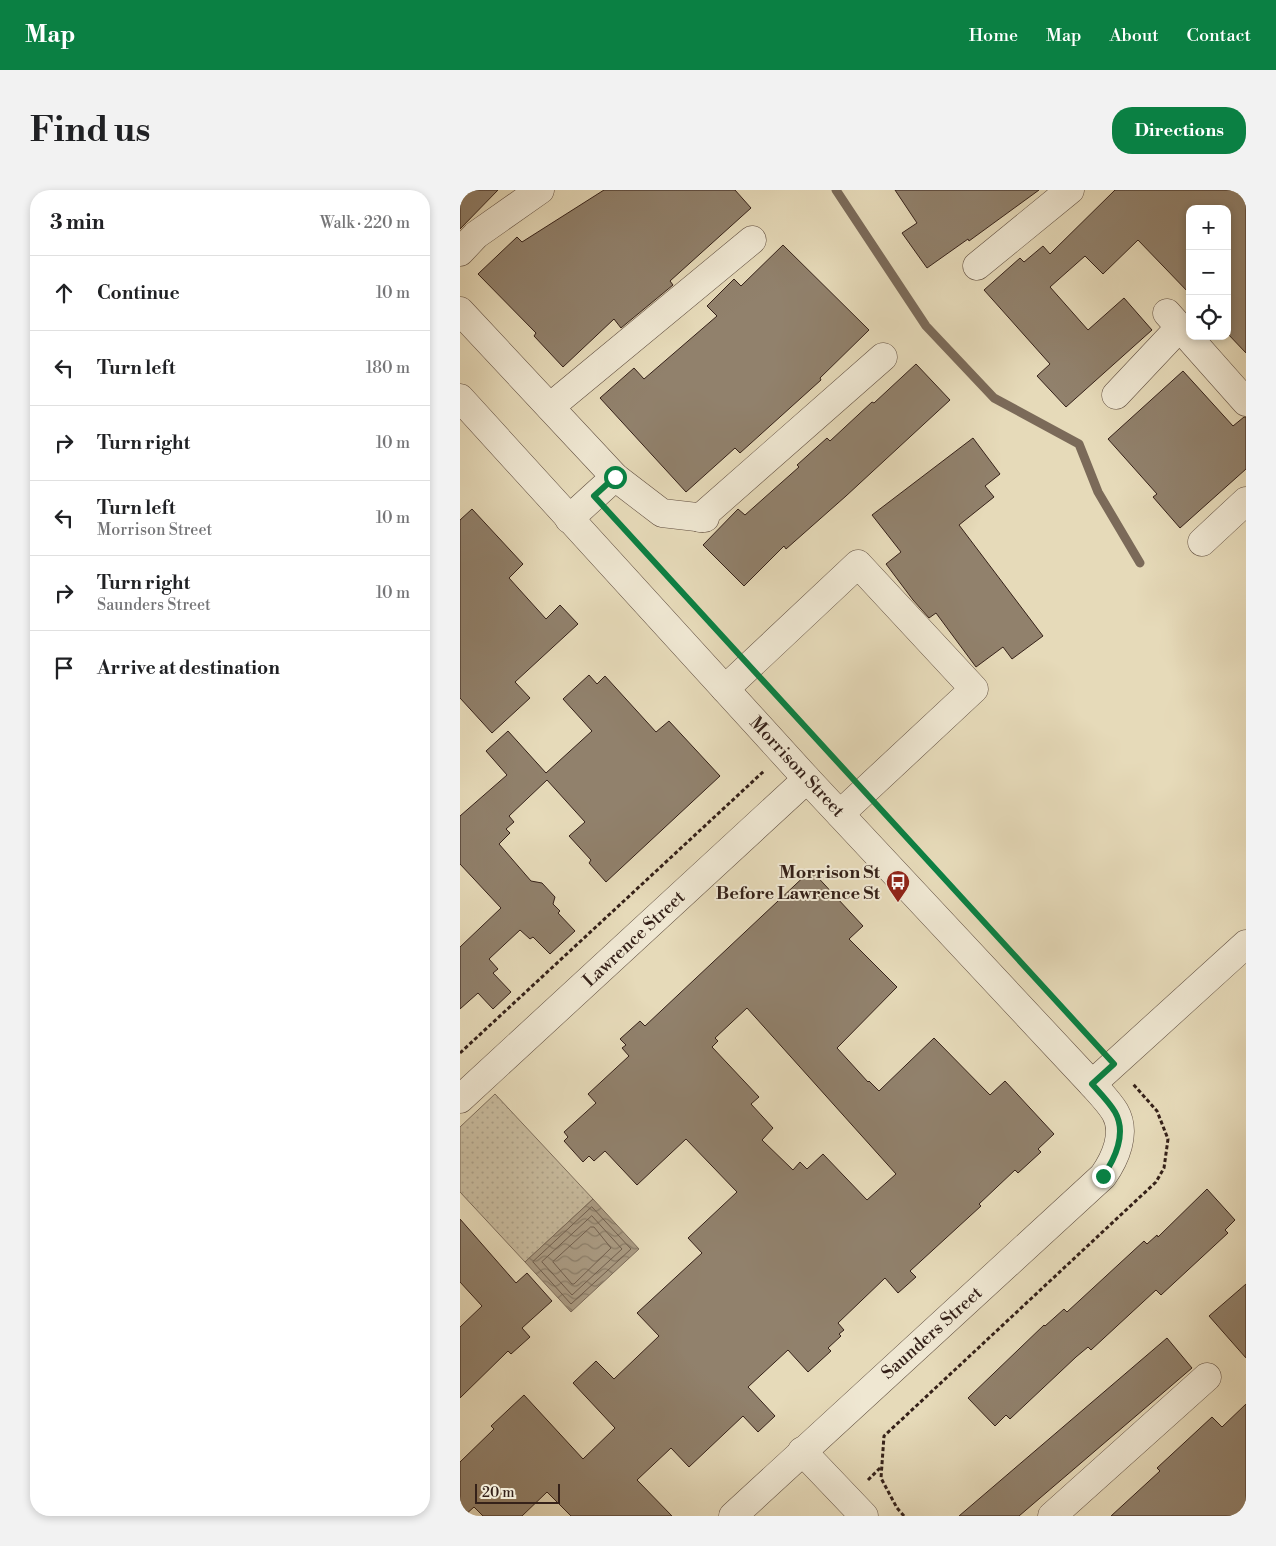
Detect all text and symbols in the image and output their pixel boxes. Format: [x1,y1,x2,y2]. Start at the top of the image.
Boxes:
text: Map [25,20,75,50]
text: Home [969,24,1018,47]
text: Map [1046,24,1082,47]
text: About [1110,24,1159,47]
text: Contact [1187,24,1251,47]
button: Directions [1112,107,1246,154]
text: Find us [30,109,150,152]
map controls [1186,205,1231,340]
button: + [1186,205,1231,250]
text: 3 min [50,210,105,236]
text: Walk · 220 m [320,213,410,233]
button: − [1186,250,1231,295]
icon: ahead [50,279,78,307]
text: Continue [97,281,180,305]
text: 10 m [376,283,410,303]
button: locate [1186,295,1231,340]
icon: left [50,354,78,382]
text: Turn left [97,356,176,380]
text: 180 m [366,358,410,378]
icon: right [50,429,78,457]
text: Turn right [97,431,190,455]
text: 10 m [376,433,410,453]
route start [604,466,627,489]
text: Turn left [97,496,176,520]
icon: left [50,504,78,532]
text: 10 m [376,508,410,528]
text: Morrison Street [97,520,212,540]
text: Turn right [97,571,190,595]
icon: right [50,579,78,607]
text: 10 m [376,583,410,603]
text: Saunders Street [97,595,211,615]
icon: arrive [50,654,78,682]
text: Arrive at destination [97,656,280,680]
street label: Morrison Street [744,712,850,823]
place label: Morrison St Before Lawrence St [716,861,881,905]
bus stop icon: Morrison St Before Lawrence St [885,869,911,903]
street label: Lawrence Street [578,885,690,992]
route end [1092,1165,1115,1188]
street label: Saunders Street [877,1281,988,1384]
scale bar [475,1481,560,1504]
text: 20 m [482,1484,514,1502]

